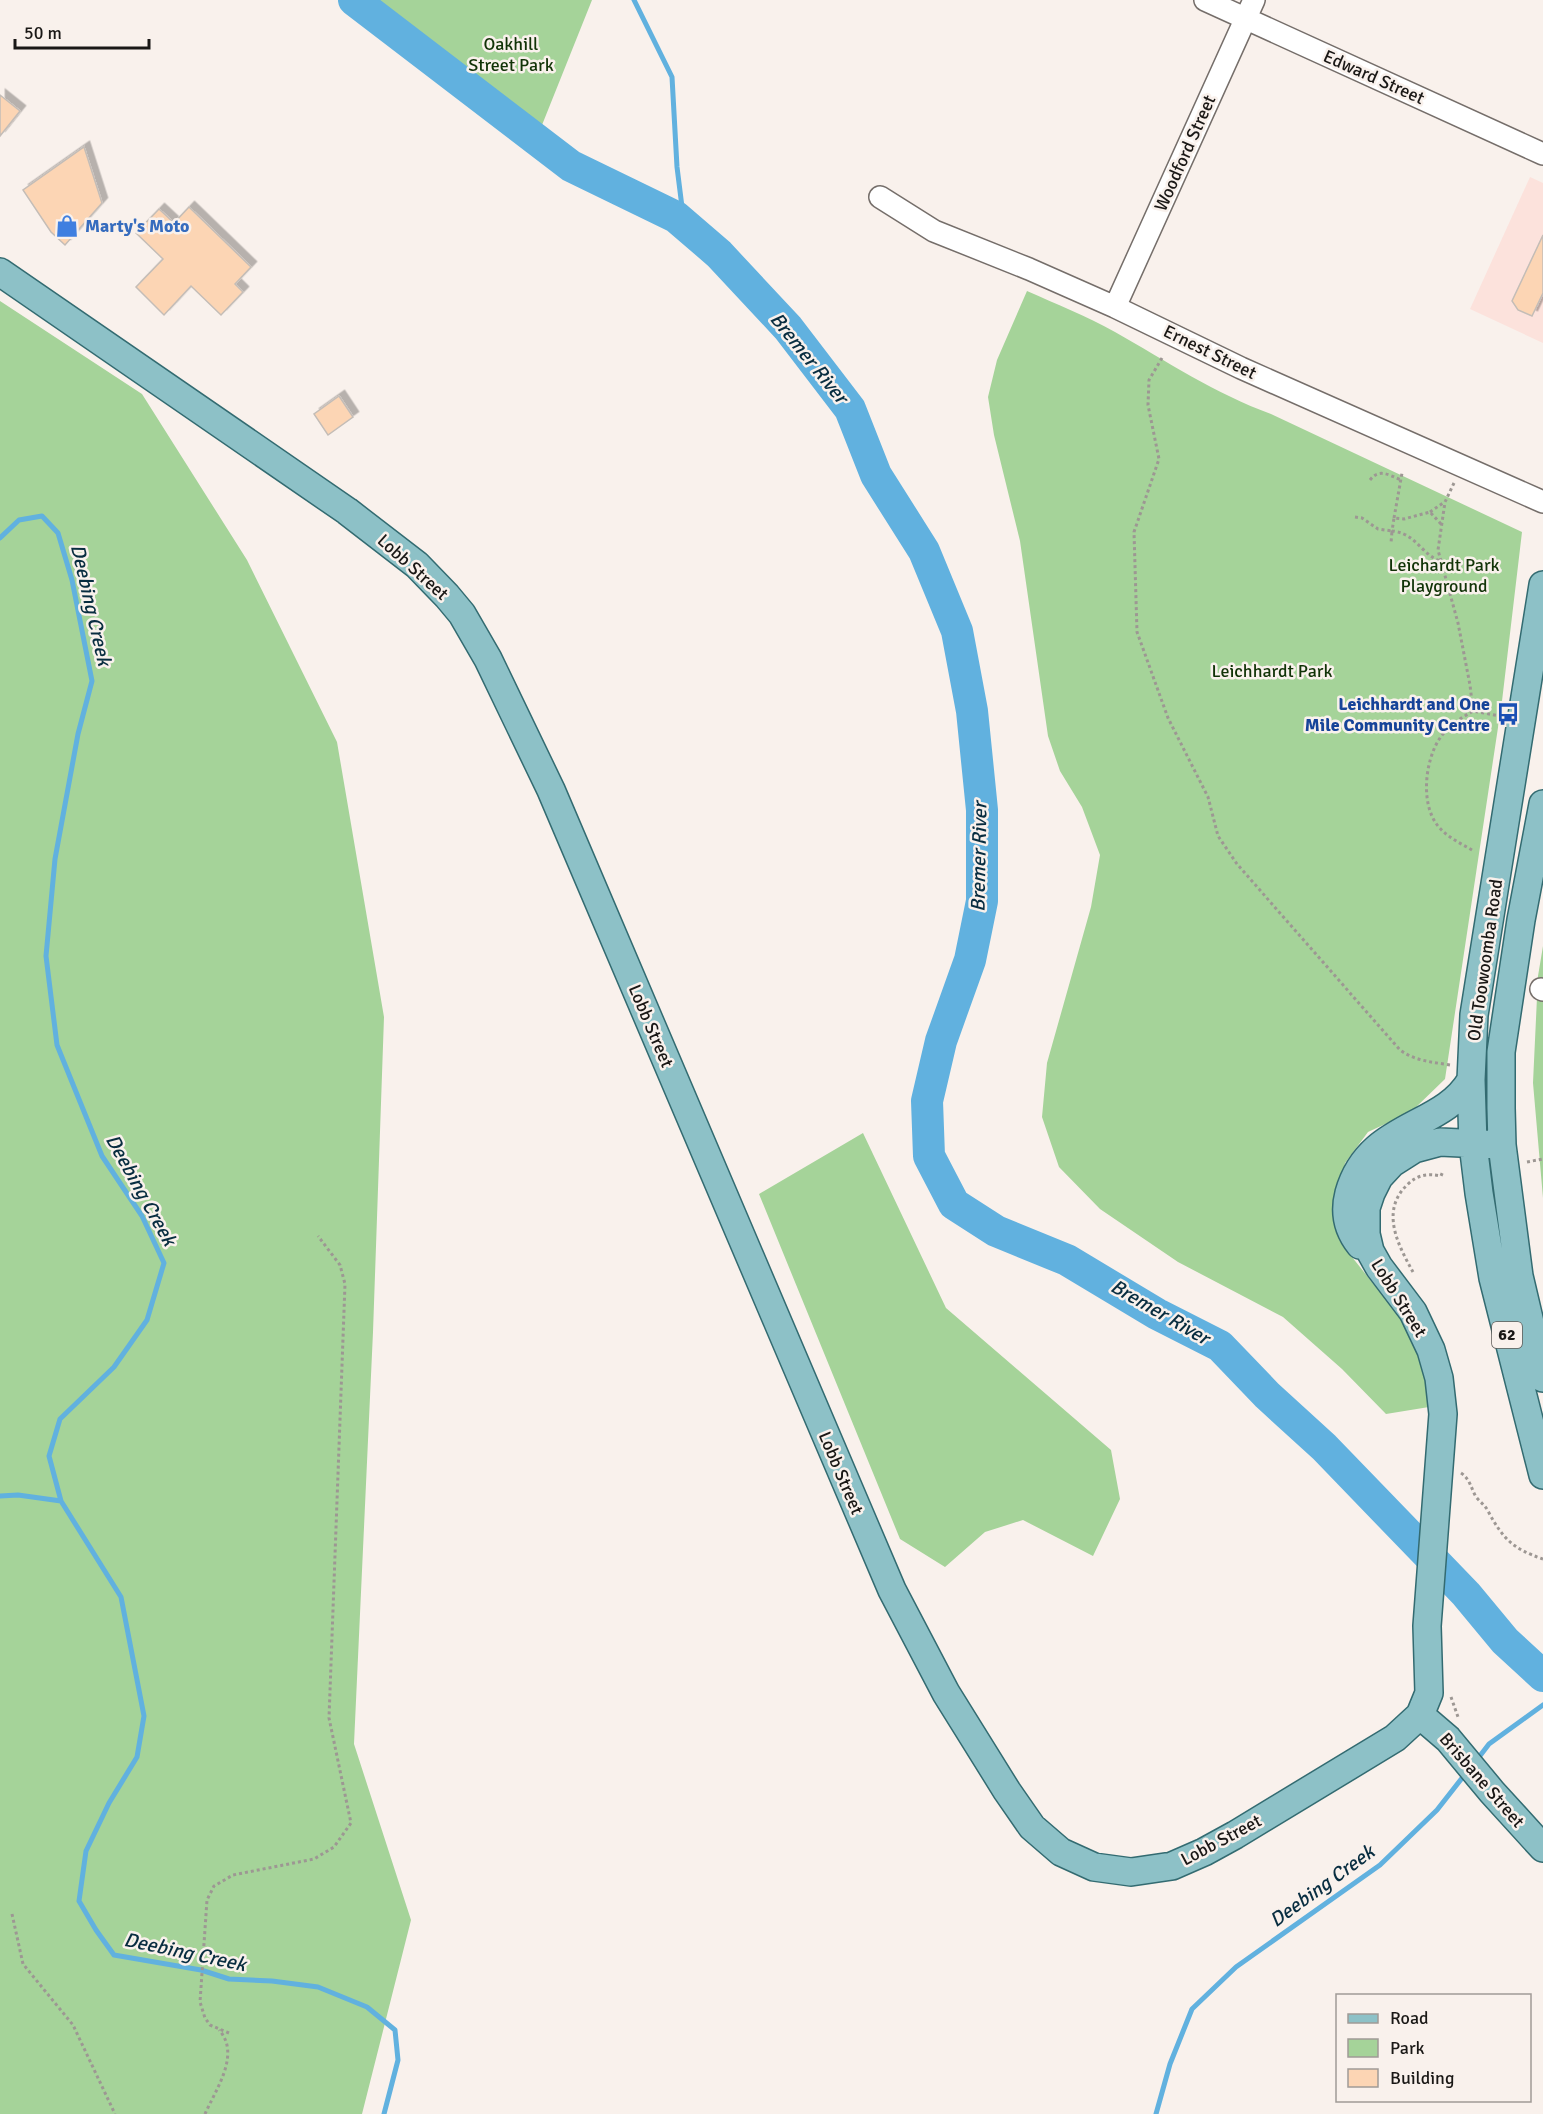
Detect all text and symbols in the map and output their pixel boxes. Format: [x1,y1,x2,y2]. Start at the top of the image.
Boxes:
scale bar [15,12,148,50]
text: 50 m [24,22,62,44]
park label: Oakhill Street Park [468,33,554,76]
street label: Edward Street [1320,45,1428,109]
street label: Woodford Street [1150,91,1220,215]
shop icon: Marty's Moto [54,213,80,239]
place label: Marty's Moto [85,215,189,237]
water label: Bremer River [765,307,855,411]
street label: Ernest Street [1160,320,1260,384]
street label: Lobb Street [373,529,453,605]
water label: Deebing Creek [65,542,118,670]
park label: Leichardt Park Playground [1388,554,1500,597]
park label: Leichhardt Park [1212,660,1332,682]
place label: Leichhardt and One Mile Community Centre [1305,693,1490,736]
bus stop icon: Leichhardt and One Mile Community Centre [1495,701,1521,727]
water label: Bremer River [966,799,993,912]
street label: Old Toowoomba Road [1463,878,1507,1042]
street label: Lobb Street [624,981,678,1071]
water label: Deebing Creek [100,1130,183,1252]
street label: Lobb Street [1366,1255,1432,1341]
water label: Bremer River [1106,1274,1216,1352]
road number: 62 [1492,1322,1522,1348]
street label: Lobb Street [814,1428,868,1518]
street label: Brisbane Street [1435,1728,1529,1832]
street label: Lobb Street [1177,1810,1265,1870]
water label: Deebing Creek [1265,1838,1381,1933]
water label: Deebing Creek [122,1927,250,1978]
legend [1336,1994,1531,2102]
text: Road [1390,2007,1429,2029]
text: Park [1390,2037,1425,2059]
text: Building [1390,2067,1454,2089]

